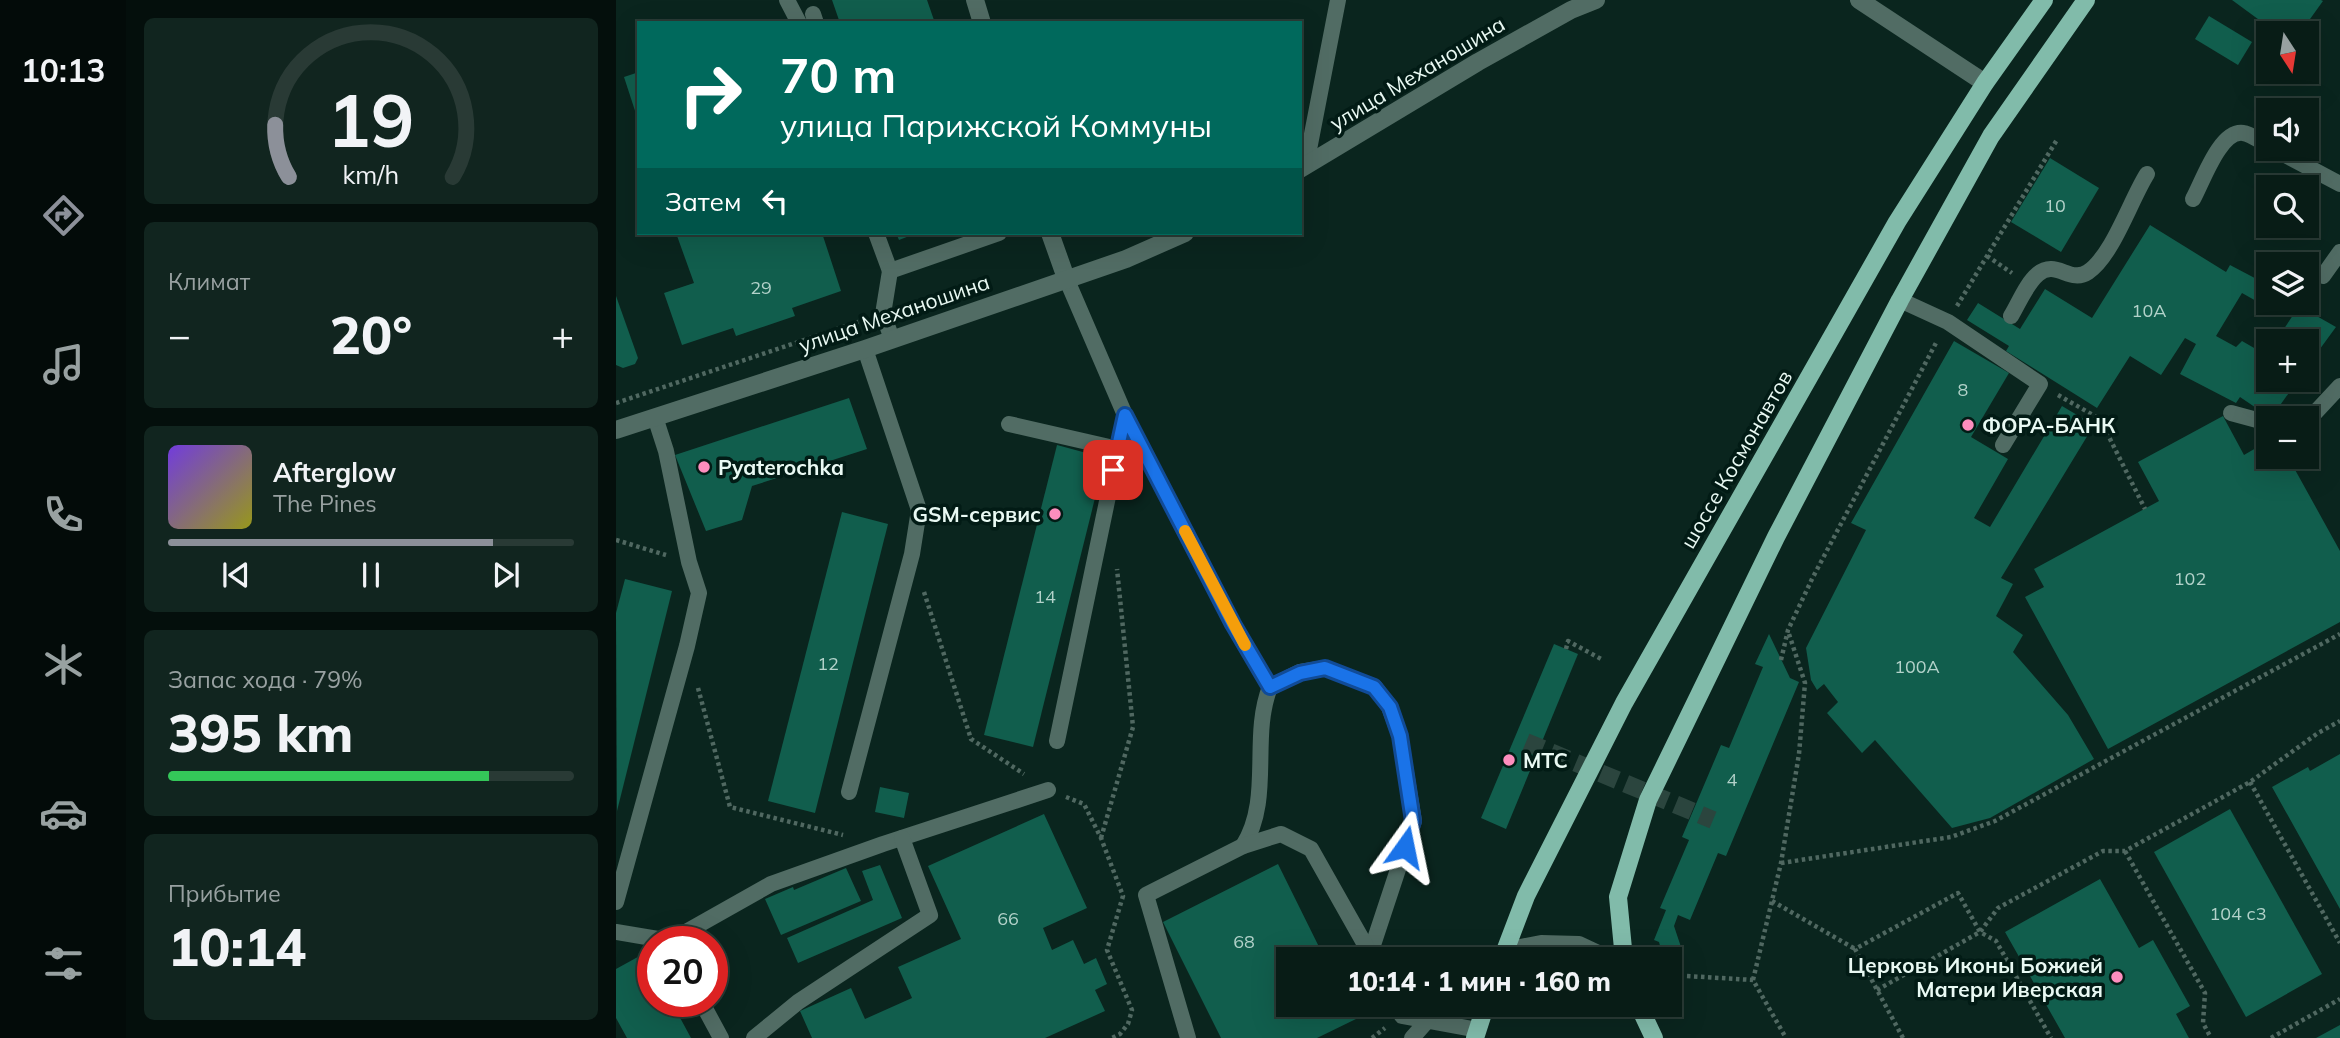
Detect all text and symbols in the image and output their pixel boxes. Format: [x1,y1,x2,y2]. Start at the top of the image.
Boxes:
street label: улица Механошина [1325,10,1509,136]
north arrow [2256,21,2319,84]
map controls [2256,21,2319,469]
text: 70 m [780,44,896,105]
icon: right [665,49,756,140]
text: 10:13 [21,50,105,90]
text: 19 [327,74,415,165]
button: sound [2256,98,2319,161]
text: улица Парижской Коммуны [780,105,1212,145]
text: km/h [343,159,399,190]
button: search [2256,175,2319,238]
icon: left [756,182,794,220]
text: Затем [665,185,742,218]
icon: directions [39,191,88,240]
house number: 10 [2044,194,2066,217]
button: layers [2256,252,2319,315]
text: Климат [168,267,250,296]
street label: улица Механошина [795,268,993,358]
house number: 29 [750,276,772,299]
house number: 10А [2132,299,2166,322]
text: 20° [330,302,412,367]
text: − [168,311,191,359]
text: + [551,311,574,359]
button: + [2256,329,2319,392]
icon: music [39,340,88,389]
street label: шоссе Космонавтов [1674,365,1798,553]
house number: 8 [1958,378,1968,401]
button: − [2256,406,2319,469]
place label: ФОРА-БАНК [1982,412,2116,438]
marker: ФОРА-БАНК [1960,417,1976,433]
pin [1083,440,1143,500]
icon: arrive [1094,451,1132,489]
place label: Pyaterochka [718,454,844,480]
text: Afterglow [273,456,396,489]
marker: Pyaterochka [696,459,712,475]
text: The Pines [273,489,377,518]
icon: phone [39,490,88,539]
place label: GSM-сервис [913,501,1041,527]
marker: GSM-сервис [1047,506,1063,522]
icon: previous [217,556,255,594]
icon: pause [352,556,390,594]
icon: next [487,556,525,594]
house number: 102 [2174,567,2206,590]
house number: 14 [1034,585,1056,608]
icon: climate [39,640,88,689]
house number: 12 [817,652,839,675]
house number: 100А [1894,655,1940,678]
text: Запас хода · 79% [168,665,363,694]
text: 395 km [168,700,353,765]
place label: МТС [1523,747,1568,773]
marker: МТС [1501,752,1517,768]
house number: 4 [1727,768,1738,791]
icon: car [39,789,88,838]
position arrow [1368,810,1442,884]
text: Прибытие [168,879,281,908]
house number: 104 с3 [2210,902,2267,925]
house number: 66 [997,907,1019,930]
text: 10:14 [168,914,306,979]
speed limit sign: 20 [637,926,728,1017]
house number: 68 [1233,930,1255,953]
icon: filters [39,939,88,988]
place label: Церковь Иконы Божией Матери Иверская [1848,952,2103,1002]
text: 10:14 · 1 мин · 160 m [1347,965,1611,998]
marker: Церковь Иконы Божией Матери Иверская [2109,969,2125,985]

